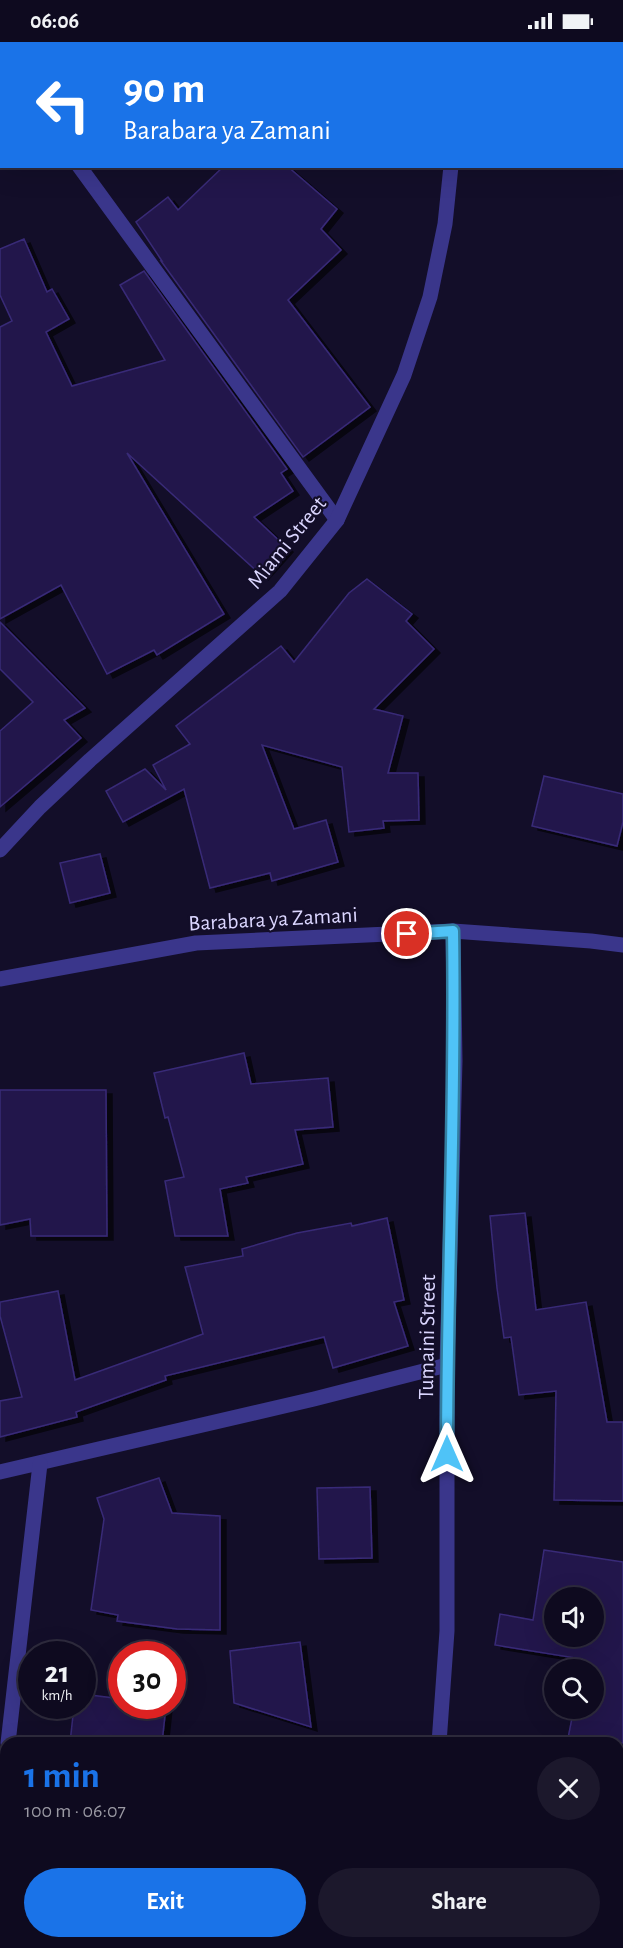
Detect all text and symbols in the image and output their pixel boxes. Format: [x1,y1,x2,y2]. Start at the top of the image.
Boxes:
text: 06:06 [30,10,79,32]
icon: left [24,66,102,144]
text: 90 m [123,68,205,110]
text: Barabara ya Zamani [123,117,331,144]
street label: Miami Street [243,493,330,593]
street label: Barabara ya Zamani [188,904,358,934]
pin [381,908,432,959]
icon: arrive [390,917,423,950]
street label: Tumaini Street [415,1274,439,1400]
position arrow [415,1422,479,1486]
map controls [544,1587,604,1719]
button: sound [544,1587,604,1647]
speed limit sign: 30 [108,1641,186,1719]
text: 21 [45,1658,69,1688]
button: search [544,1659,604,1719]
text: km/h [42,1688,72,1703]
button: close [537,1757,600,1820]
text: 1 min [24,1758,100,1794]
text: 100 m · 06:07 [24,1801,126,1821]
button: Exit [24,1868,306,1937]
button: Share [318,1868,600,1937]

